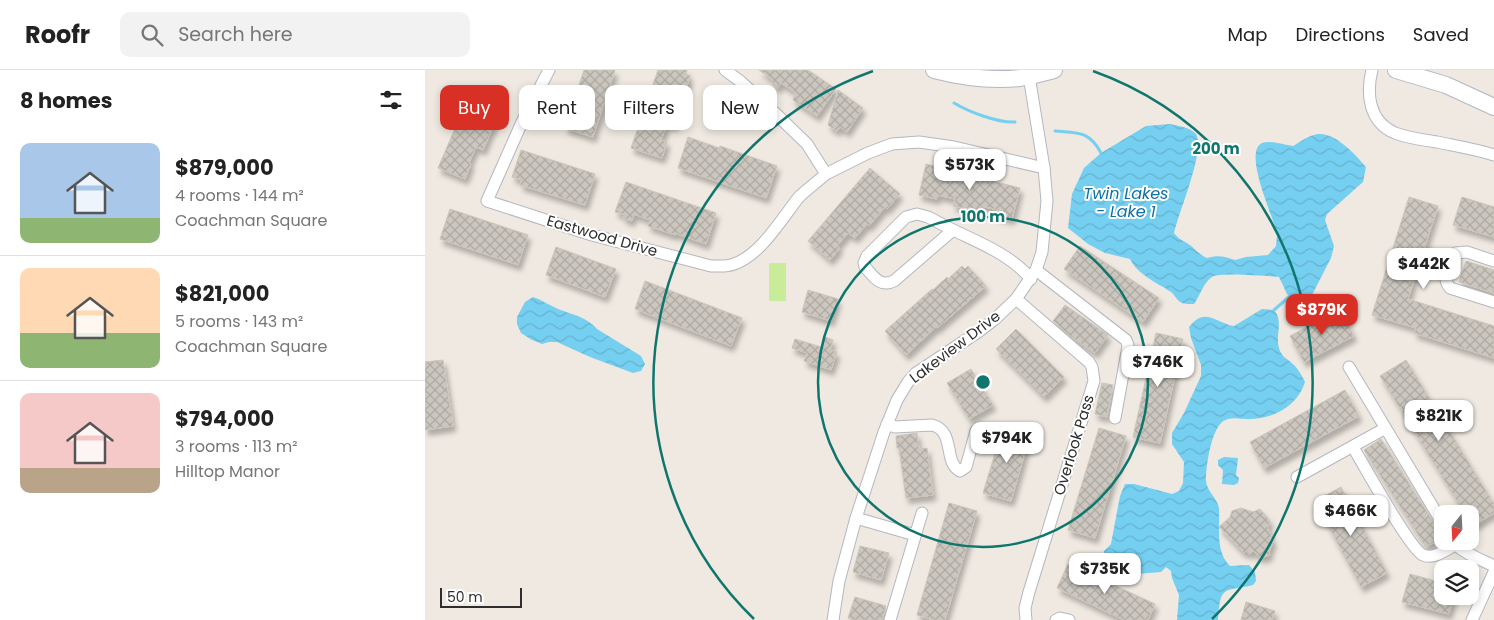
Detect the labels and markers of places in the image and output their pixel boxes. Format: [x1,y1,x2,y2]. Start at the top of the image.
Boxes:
pin: $573K [935,148,1005,191]
pin: $442K [1389,248,1459,290]
pin: $879K [1287,294,1357,336]
pin: $746K [1123,346,1193,388]
centre of rings [974,373,992,391]
pin: $821K [1404,400,1474,442]
pin: $794K [972,422,1042,464]
pin: $466K [1316,494,1386,537]
pin: $735K [1070,552,1140,595]

